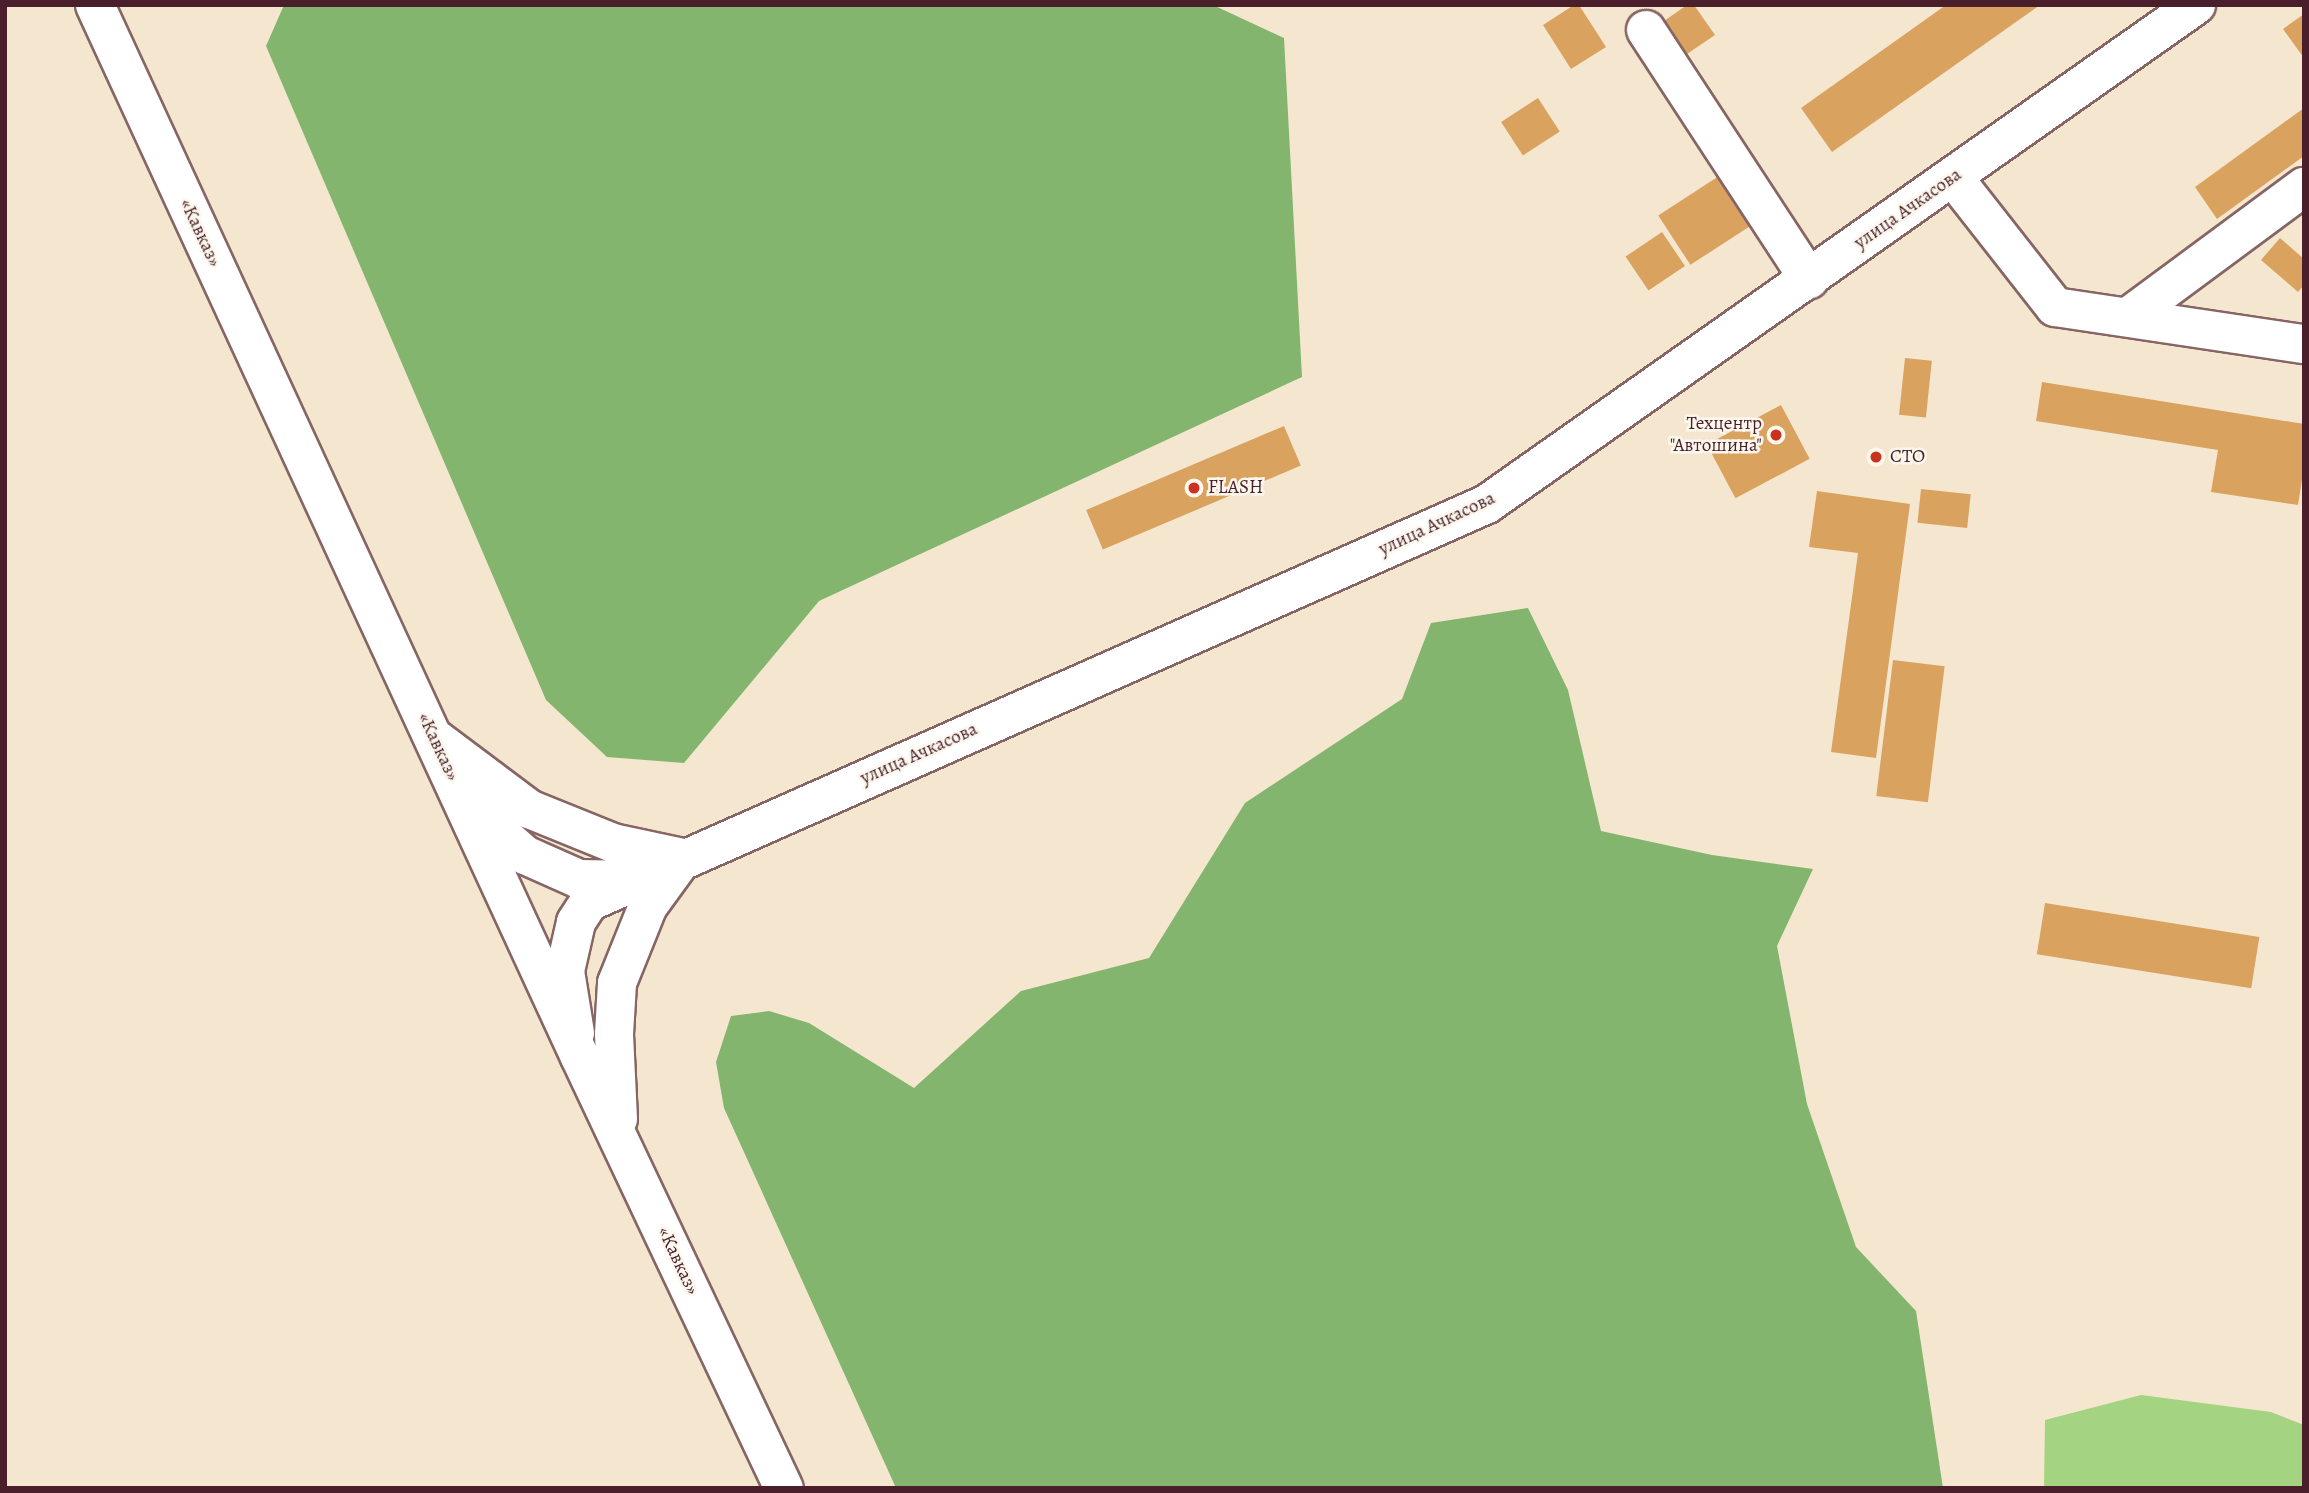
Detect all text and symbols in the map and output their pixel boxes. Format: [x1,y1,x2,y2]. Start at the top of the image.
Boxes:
street label: улица Ачкасова [1850,164,1966,254]
street label: «Кавказ» [174,195,226,271]
place label: Техцентр "Автошина" [1670,413,1762,457]
marker: Техцентр "Автошина" [1768,427,1784,443]
place label: СТО [1890,446,1925,468]
marker: СТО [1868,449,1884,465]
place label: FLASH [1208,477,1263,499]
marker: FLASH [1186,480,1202,496]
street label: улица Ачкасова [1375,487,1499,561]
street label: «Кавказ» [412,709,464,785]
street label: улица Ачкасова [857,718,981,790]
street label: «Кавказ» [652,1223,704,1299]

